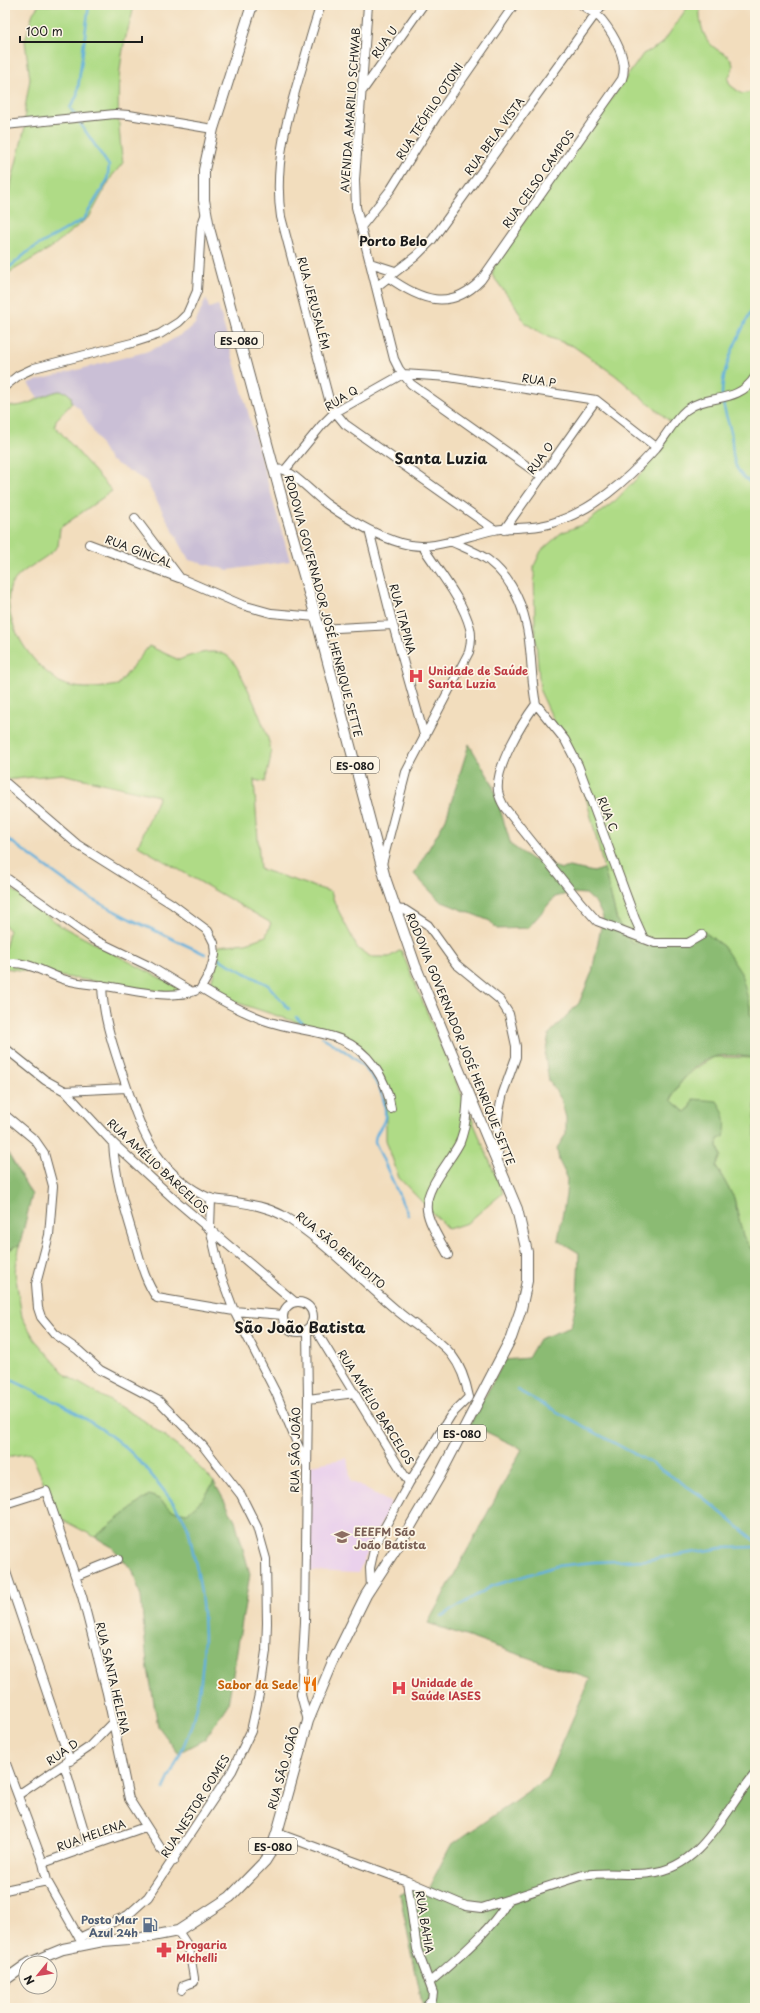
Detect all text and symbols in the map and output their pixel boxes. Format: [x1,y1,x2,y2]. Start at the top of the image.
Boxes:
scale bar [20,18,142,44]
text: 100 m [26,22,63,40]
street label: RUA U [367,23,401,61]
street label: AVENIDA AMARILIO SCHWAB [336,27,364,193]
street label: RUA TEÓFILO OTONI [391,59,467,163]
street label: RUA BELA VISTA [460,93,528,179]
street label: RUA CELSO CAMPOS [498,127,578,231]
district label: Porto Belo [359,231,427,250]
street label: RUA JERUSALÉM [293,255,335,351]
road number: ES-080 [215,332,263,348]
street label: RUA P [521,369,557,391]
street label: RUA Q [321,381,361,415]
street label: RUA O [522,438,558,478]
district label: Santa Luzia [394,446,488,469]
street label: RODOVIA GOVERNADOR JOSÉ HENRIQUE SETTE [281,473,367,739]
street label: RUA GINCAL [103,530,175,572]
street label: RUA ITAPINA [385,582,421,657]
place label: Unidade de Saúde Santa Luzia [428,662,528,692]
hospital icon: Unidade de Saúde Santa Luzia [407,667,425,685]
road number: ES-080 [331,757,379,773]
street label: RUA C [594,794,622,834]
street label: RODOVIA GOVERNADOR JOSÉ HENRIQUE SETTE [402,910,520,1168]
street label: RUA AMÉLIO BARCELOS [104,1114,212,1218]
street label: RUA SÃO BENEDITO [293,1207,389,1293]
district label: São João Batista [234,1315,366,1338]
street label: RUA AMÉLIO BARCELOS [334,1346,418,1468]
street label: RUA SÃO JOÃO [286,1407,304,1493]
road number: ES-080 [438,1425,486,1441]
place label: EEEFM São João Batista [354,1523,426,1553]
school or university icon: EEEFM São João Batista [333,1528,351,1546]
street label: RUA SANTA HELENA [92,1620,134,1736]
place label: Unidade de Saúde IASES [411,1674,481,1704]
restaurant icon: Sabor da Sede [301,1675,319,1693]
place label: Sabor da Sede [218,1676,298,1693]
hospital icon: Unidade de Saúde IASES [390,1679,408,1697]
street label: RUA SÃO JOÃO [263,1724,303,1812]
street label: RUA D [42,1735,82,1769]
street label: RUA NESTOR GOMES [156,1751,234,1861]
street label: RUA HELENA [54,1815,128,1855]
road number: ES-080 [249,1838,297,1854]
street label: RUA BAHIA [412,1889,438,1955]
place label: Posto Mar Azul 24h [81,1911,138,1941]
fuel station icon: Posto Mar Azul 24h [141,1916,159,1934]
place label: Drogaria MIchelli [176,1936,228,1966]
pharmacy icon: Drogaria MIchelli [155,1941,173,1959]
north arrow [18,1955,58,1995]
text: N [19,1972,38,1988]

